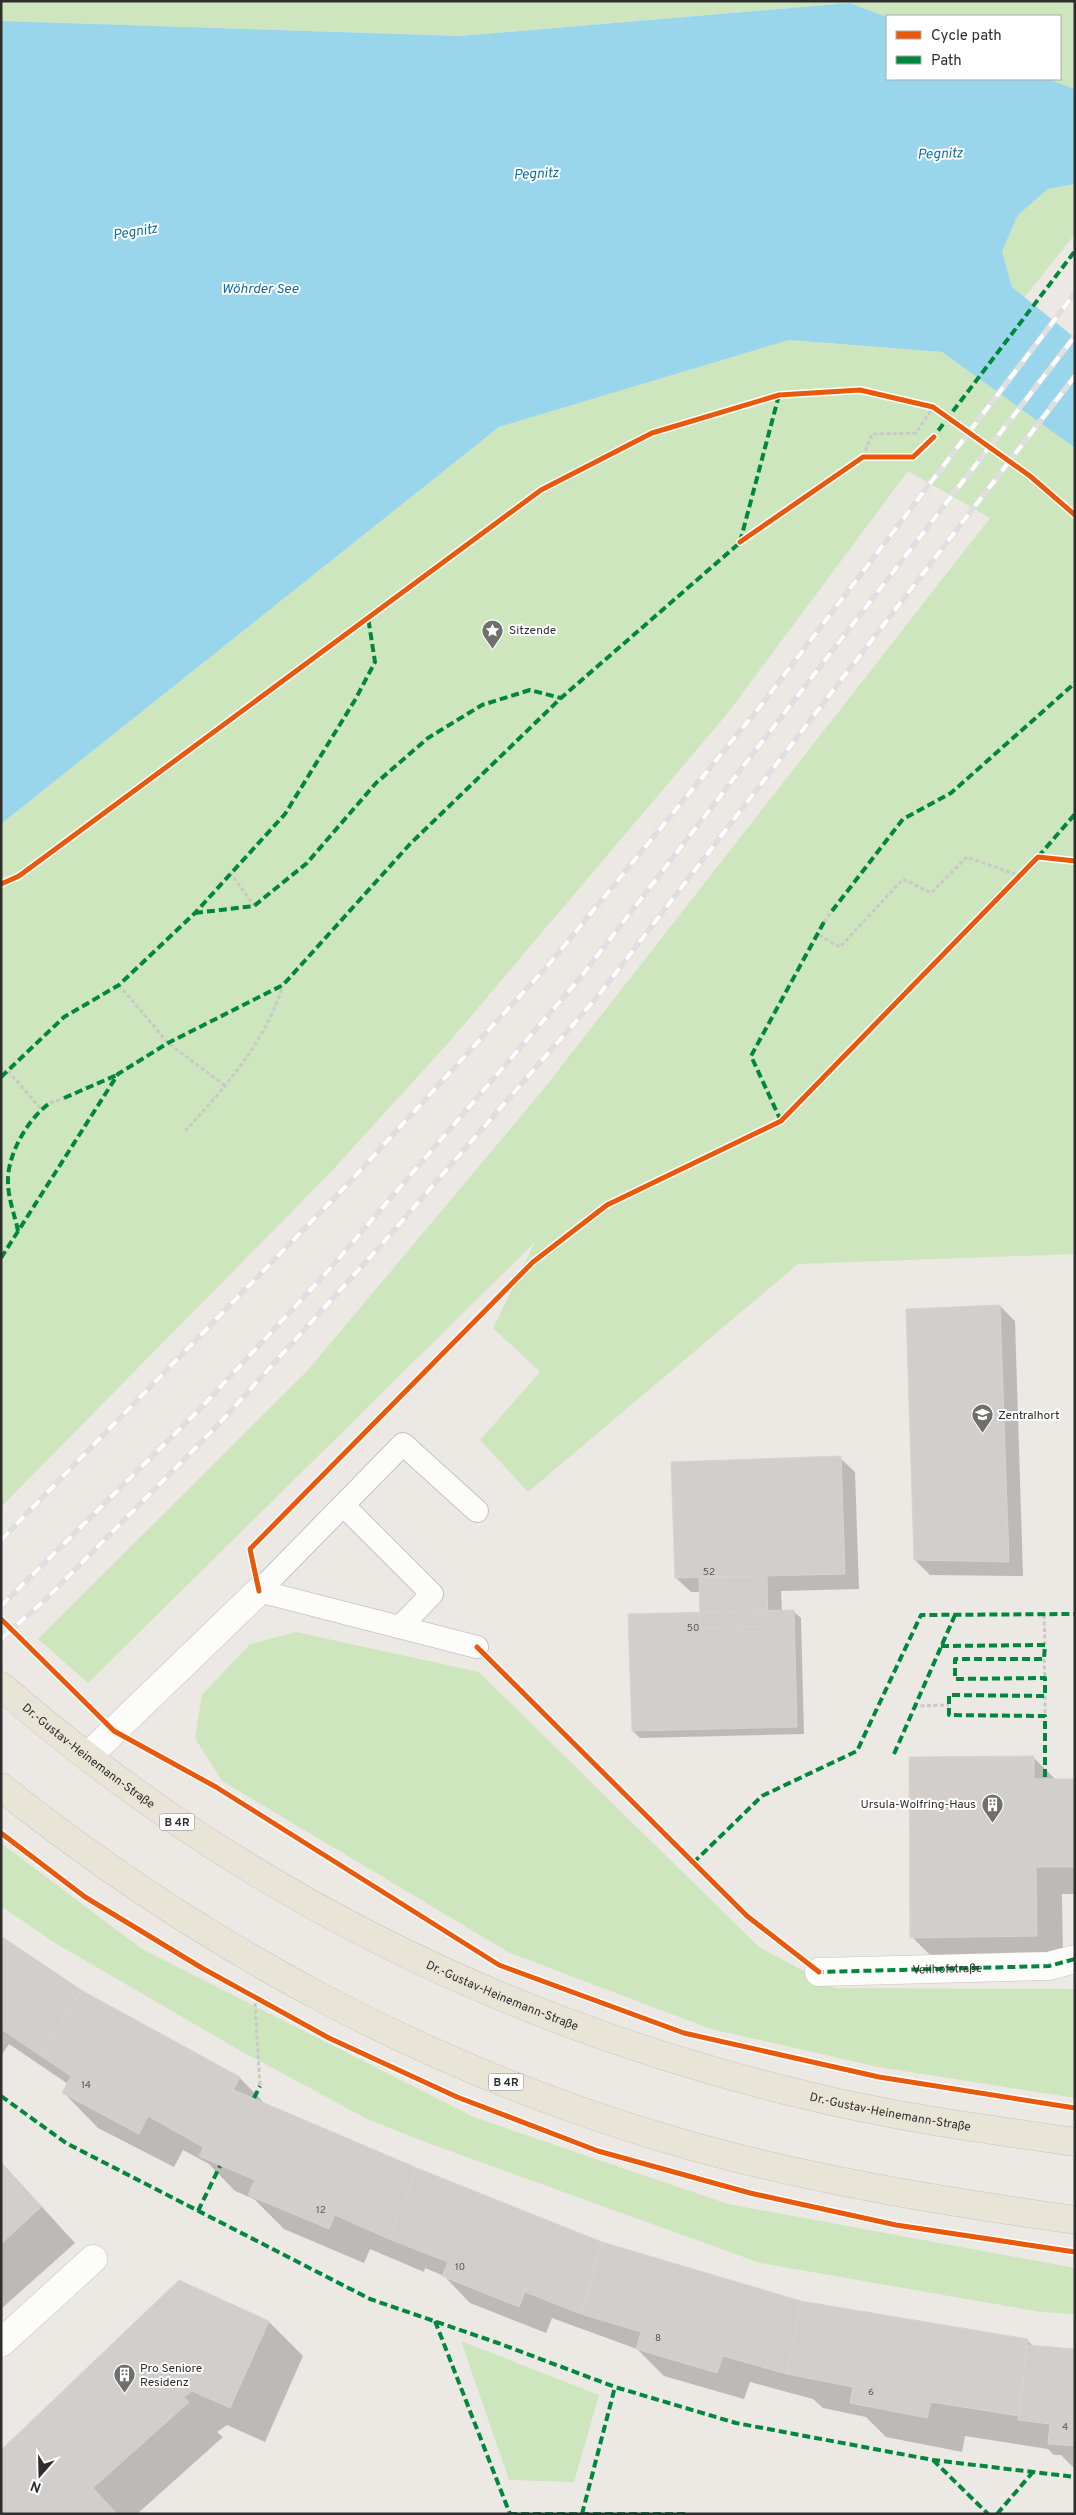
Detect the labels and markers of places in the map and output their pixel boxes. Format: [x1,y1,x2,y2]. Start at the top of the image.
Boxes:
place icon: Sitzende [481,618,505,649]
place label: Sitzende [509,623,556,639]
school or university icon: Zentralhort [970,1403,994,1434]
place label: Zentralhort [998,1408,1060,1424]
building icon: Ursula-Wolfring-Haus [980,1792,1004,1823]
place label: Ursula-Wolfring-Haus [860,1797,976,1813]
place label: Pro Seniore Residenz [140,2361,202,2391]
building icon: Pro Seniore Residenz [112,2363,136,2394]

